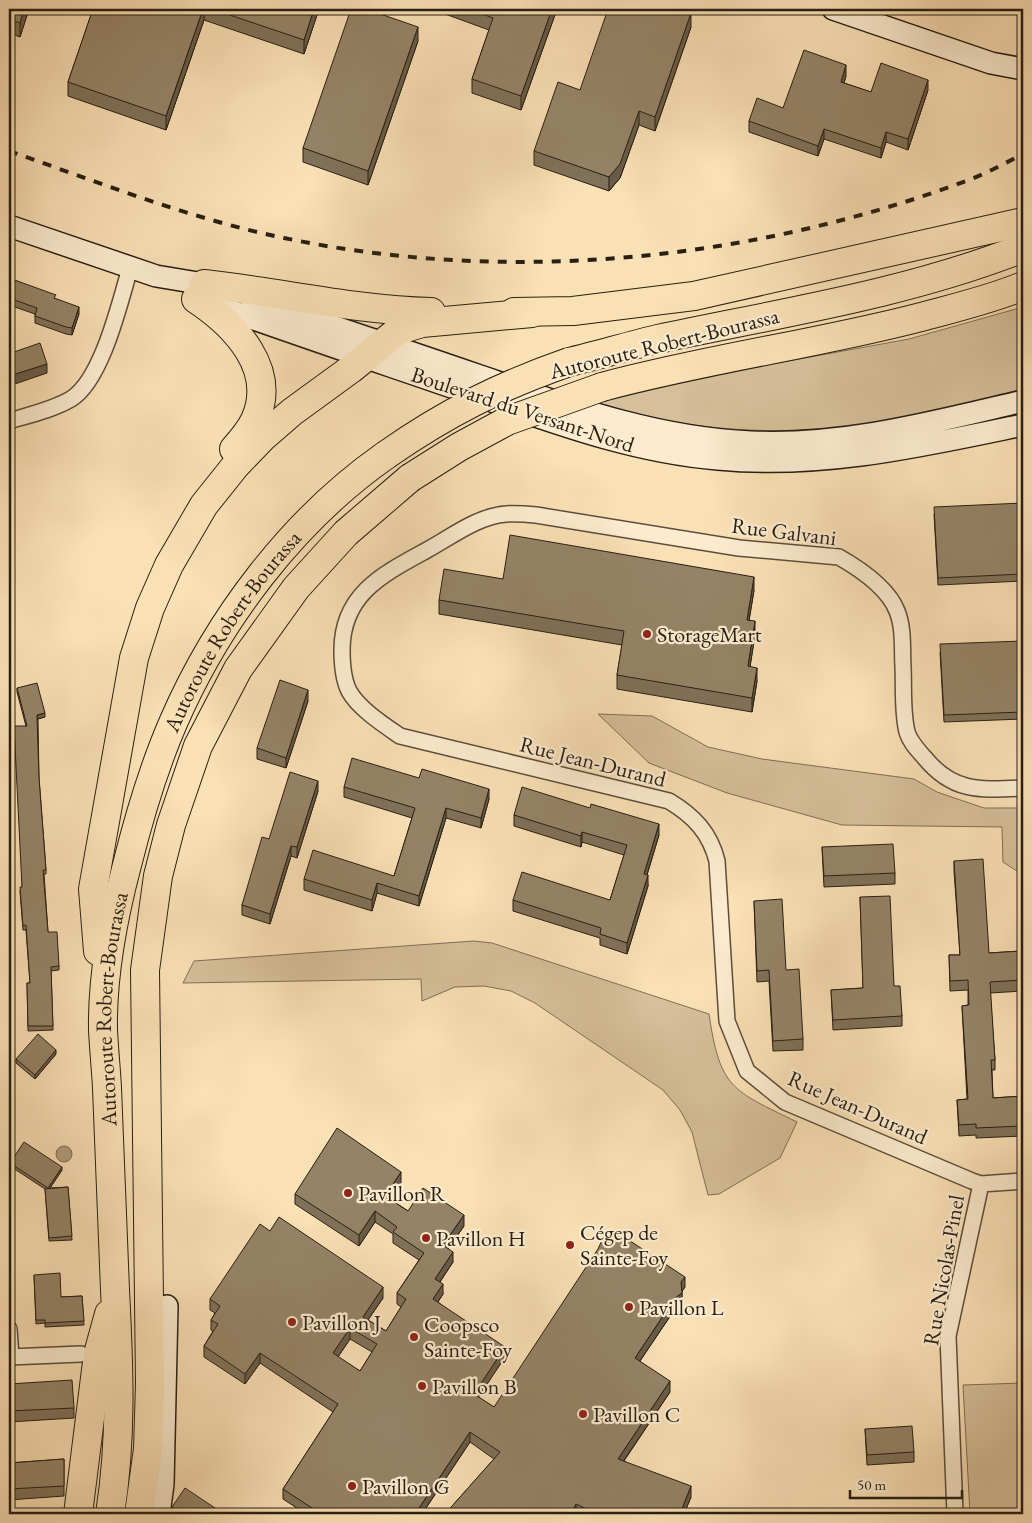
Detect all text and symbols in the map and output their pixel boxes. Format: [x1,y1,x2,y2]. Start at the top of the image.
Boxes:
street label: Autoroute Robert-Bourassa [545,301,782,386]
street label: Boulevard du Versant-Nord [408,360,639,460]
street label: Rue Galvani [730,511,838,552]
street label: Autoroute Robert-Bourassa [156,524,308,738]
place label: StorageMart [657,620,762,649]
marker: StorageMart [641,628,653,640]
street label: Rue Jean-Durand [517,729,670,794]
street label: Autoroute Robert-Bourassa [89,889,135,1128]
street label: Rue Jean-Durand [783,1064,933,1152]
place label: Pavillon R [358,1179,446,1208]
marker: Pavillon R [342,1187,354,1199]
street label: Rue Nicolas-Pinel [916,1193,971,1348]
place label: Cégep de Sainte-Foy [580,1218,668,1272]
place label: Pavillon H [436,1224,526,1253]
marker: Pavillon H [420,1232,432,1244]
marker: Cégep de Sainte-Foy [564,1239,576,1251]
place label: Pavillon L [639,1293,724,1322]
marker: Pavillon L [623,1301,635,1313]
place label: Pavillon J [302,1308,381,1337]
place label: Coopsco Sainte-Foy [424,1310,512,1364]
marker: Pavillon J [286,1316,298,1328]
marker: Coopsco Sainte-Foy [408,1331,420,1343]
place label: Pavillon B [432,1372,517,1401]
marker: Pavillon B [416,1380,428,1392]
place label: Pavillon C [593,1400,681,1429]
marker: Pavillon C [577,1408,589,1420]
scale bar [850,1468,962,1500]
place label: Pavillon G [362,1472,450,1501]
text: 50 m [857,1475,886,1494]
marker: Pavillon G [346,1480,358,1492]

